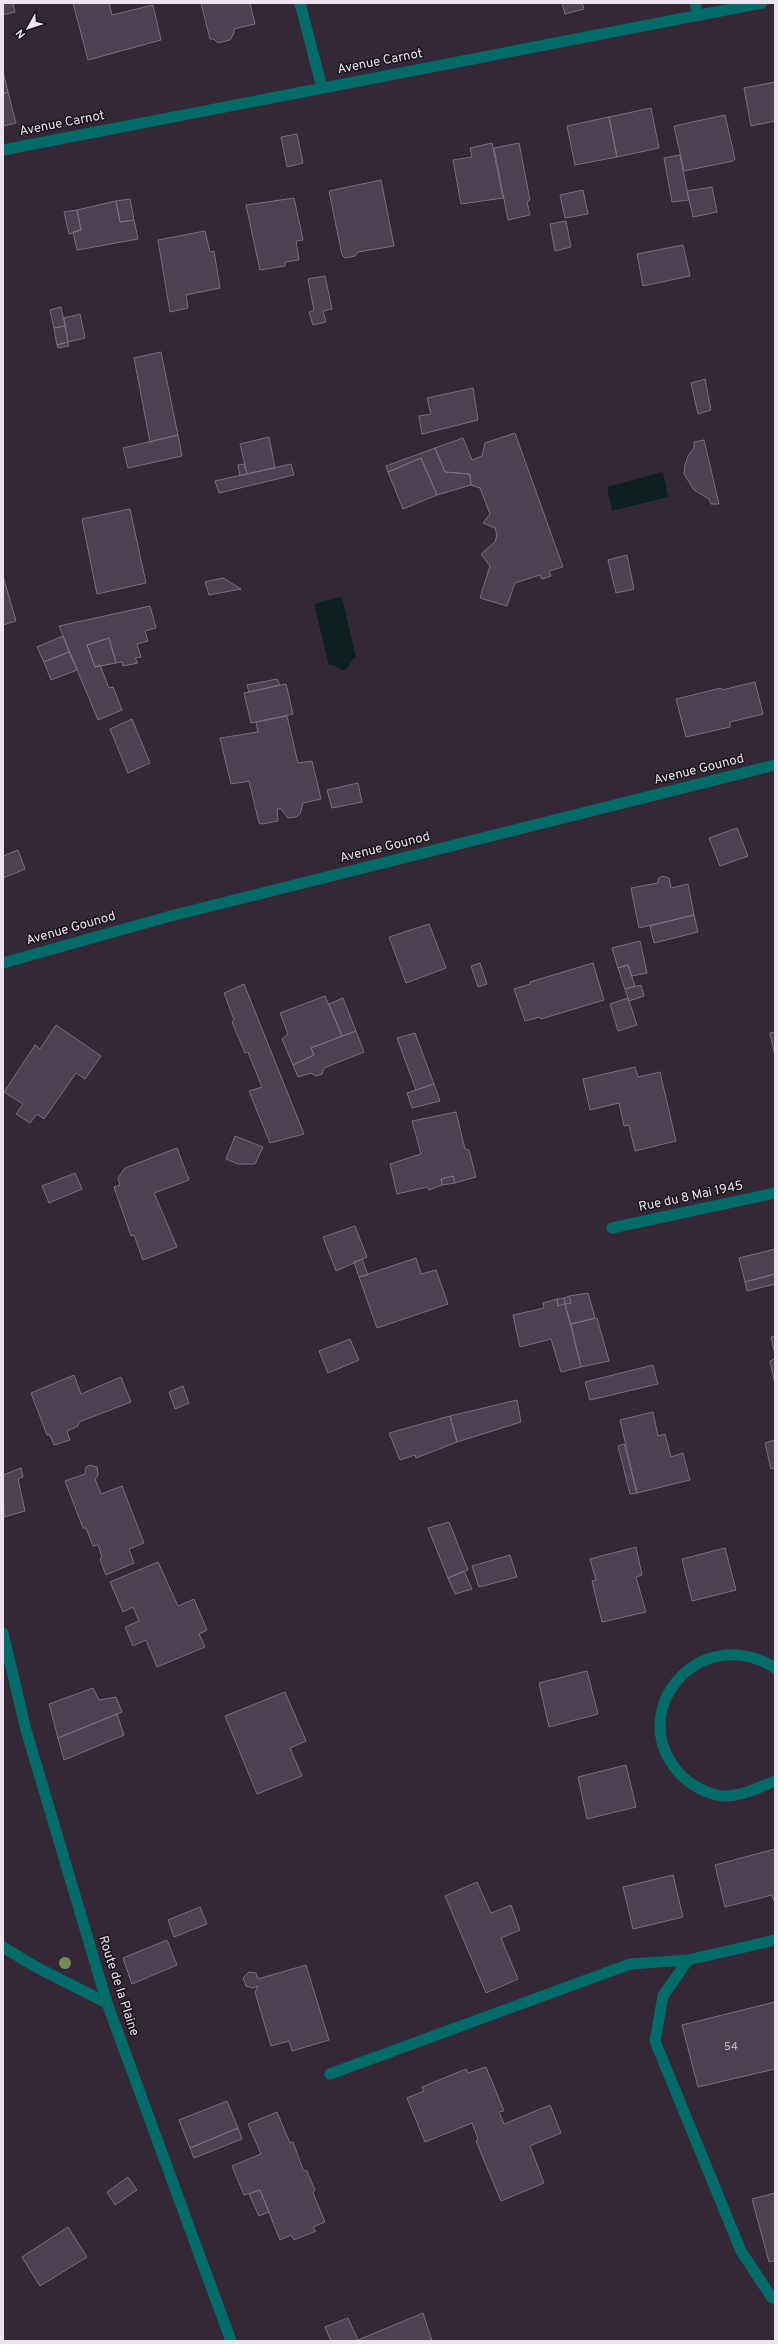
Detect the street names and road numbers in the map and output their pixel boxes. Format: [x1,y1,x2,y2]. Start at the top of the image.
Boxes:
street label: Avenue Carnot [336,46,424,78]
street label: Avenue Carnot [18,108,106,140]
street label: Avenue Gounod [652,751,746,789]
street label: Avenue Gounod [338,829,432,867]
street label: Avenue Gounod [24,909,118,949]
street label: Rue du 8 Mai 1945 [637,1178,745,1216]
street label: Route de la Plaine [94,1934,142,2038]

